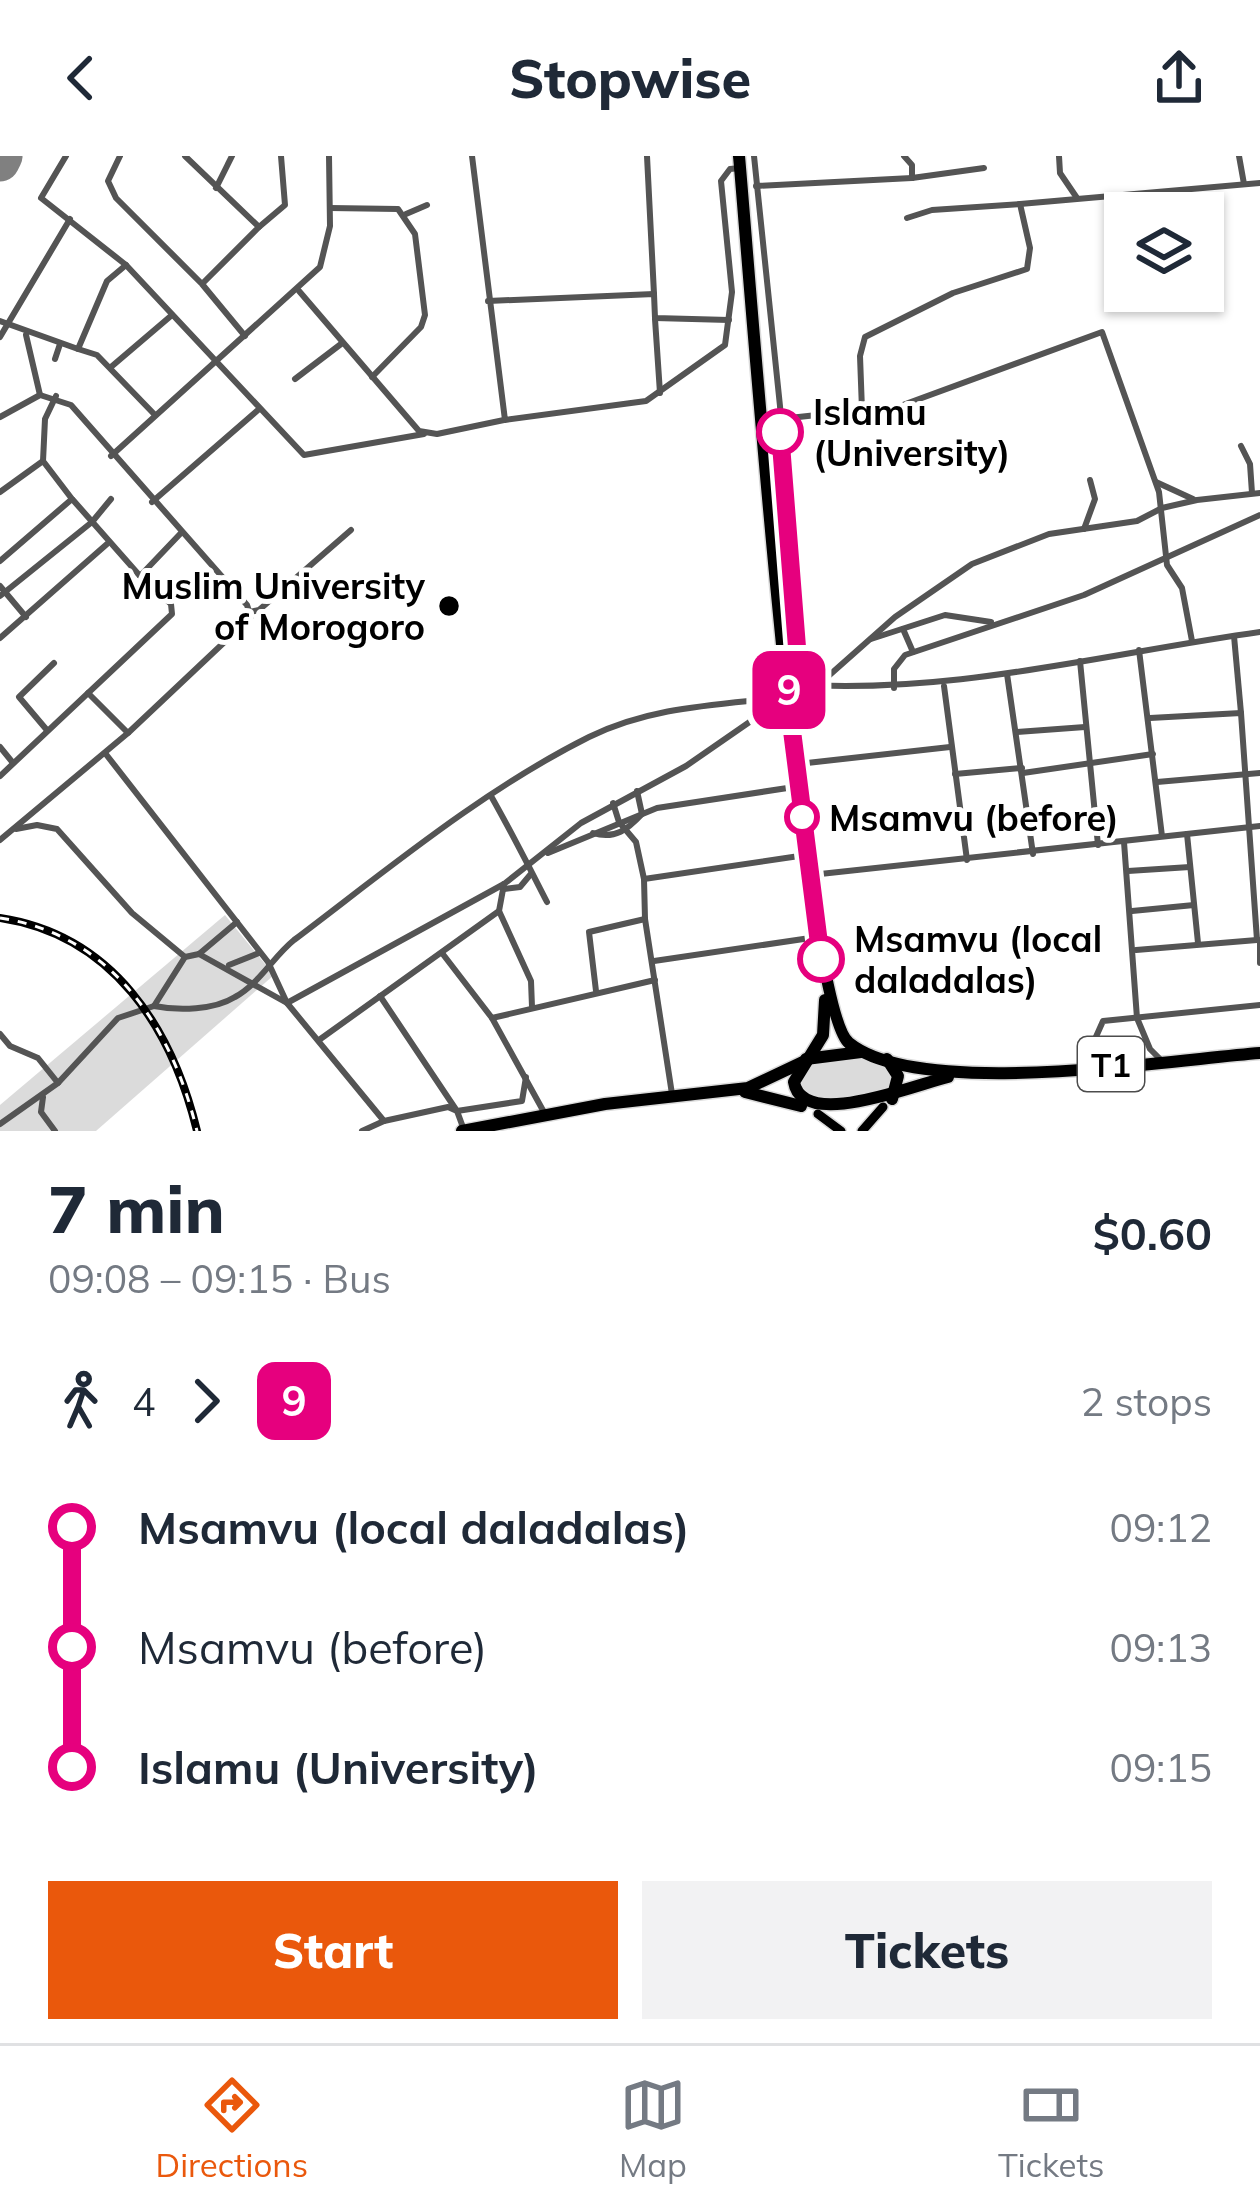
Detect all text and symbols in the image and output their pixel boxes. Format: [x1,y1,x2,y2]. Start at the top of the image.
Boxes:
text: Stopwise [509,44,751,112]
icon: back [48,45,114,111]
icon: share [1146,45,1212,111]
map controls [1104,192,1224,312]
button: layers [1104,192,1224,312]
place label: Islamu (University) [813,389,1010,475]
marker: Islamu (University) [758,410,802,454]
place label: Muslim University of Morogoro [122,563,425,649]
marker: Muslim University of Morogoro [436,593,462,619]
line badge: 9 [750,651,828,729]
text: 9 [776,663,802,716]
place label: Msamvu (before) [829,795,1119,840]
marker: Msamvu (before) [786,801,818,833]
place label: Msamvu (local daladalas) [854,916,1102,1002]
marker: Msamvu (local daladalas) [799,937,843,981]
road number: T1 [1078,1037,1144,1091]
text: 7 min [48,1167,225,1250]
text: $0.60 [1093,1205,1212,1261]
text: 09:08 – 09:15 · Bus [48,1254,391,1303]
icon: walk [48,1368,114,1434]
icon: forward [173,1368,239,1434]
text: 9 [281,1374,307,1427]
text: 4 [132,1377,155,1426]
text: 2 stops [1081,1377,1212,1426]
text: Msamvu (local daladalas) [138,1499,690,1555]
text: 09:12 [1110,1503,1212,1552]
text: Msamvu (before) [138,1619,487,1675]
text: 09:13 [1110,1623,1212,1672]
text: Islamu (University) [138,1739,539,1795]
text: 09:15 [1110,1743,1212,1792]
button: Start [48,1881,618,2019]
button: Tickets [642,1881,1212,2019]
tab: Directions [155,2072,308,2185]
tab: Map [619,2072,687,2185]
tab: Tickets [998,2072,1104,2185]

